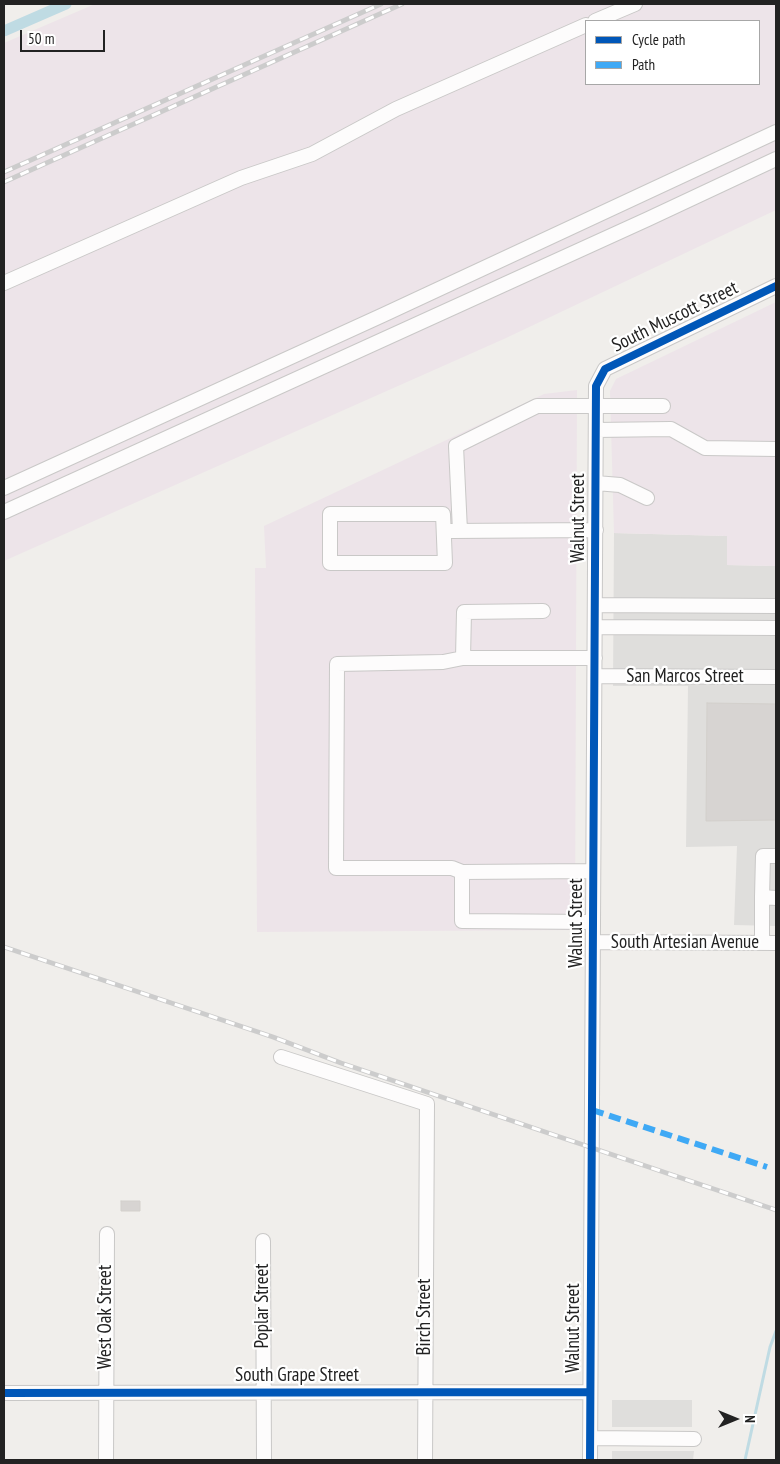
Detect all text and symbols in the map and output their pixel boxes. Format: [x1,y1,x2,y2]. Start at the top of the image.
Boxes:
scale bar [22,20,108,52]
legend [585,20,760,85]
text: 50 m [28,29,54,48]
text: Cycle path [632,30,685,49]
text: Path [632,55,655,74]
street label: South Muscott Street [608,277,742,357]
street label: Walnut Street [568,473,590,563]
street label: San Marcos Street [626,666,744,688]
street label: Walnut Street [566,878,588,968]
street label: South Artesian Avenue [611,932,759,954]
street label: Poplar Street [252,1263,274,1349]
street label: West Oak Street [95,1265,117,1369]
street label: Birch Street [414,1279,436,1355]
street label: Walnut Street [563,1283,585,1373]
street label: South Grape Street [235,1365,359,1387]
north arrow [710,1394,760,1444]
text: N [741,1415,759,1423]

